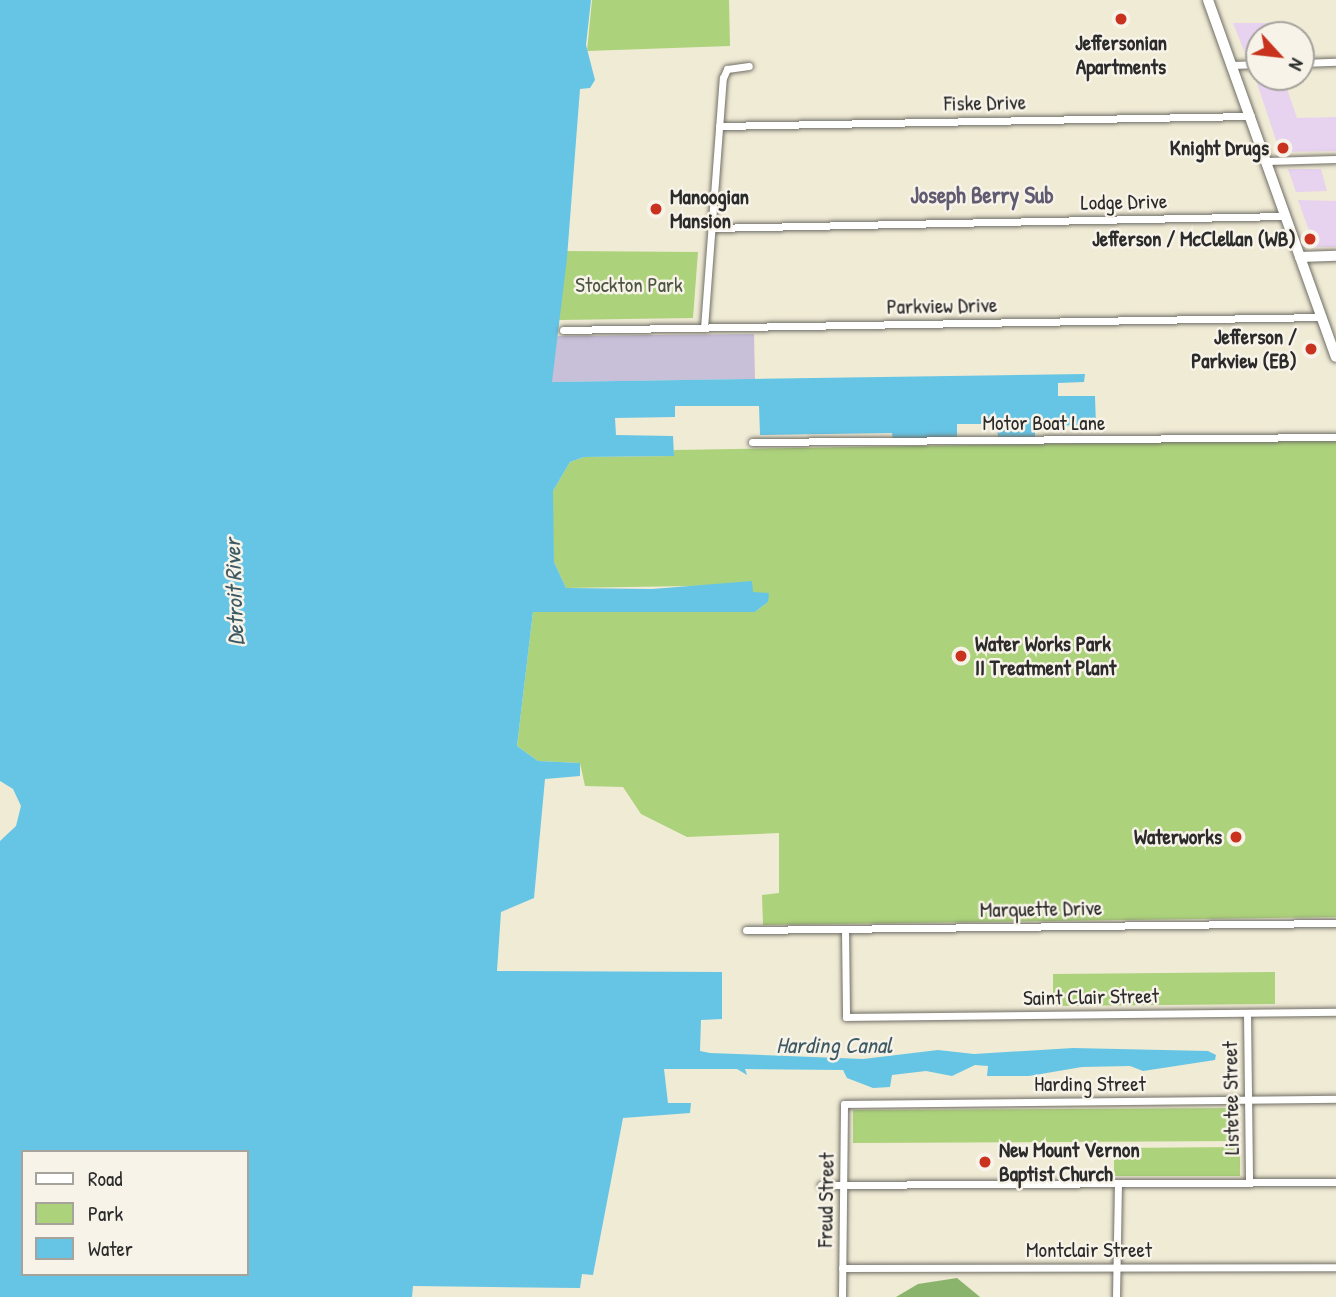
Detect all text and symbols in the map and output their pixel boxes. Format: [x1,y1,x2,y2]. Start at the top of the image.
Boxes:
marker: Jeffersonian Apartments [1113,11,1129,27]
north arrow [1245,21,1315,91]
place label: Jeffersonian Apartments [1075,30,1167,80]
text: N [1283,54,1311,75]
street label: Fiske Drive [944,90,1026,116]
place label: Knight Drugs [1170,135,1269,161]
marker: Knight Drugs [1275,140,1291,156]
district label: Joseph Berry Sub [910,181,1054,209]
place label: Manoogian Mansion [670,184,749,234]
street label: Lodge Drive [1081,189,1167,215]
marker: Manoogian Mansion [648,201,664,217]
place label: Jefferson / McClellan (WB) [1092,226,1296,252]
marker: Jefferson / McClellan (WB) [1302,231,1318,247]
park label: Stockton Park [575,272,683,298]
street label: Parkview Drive [886,292,998,320]
place label: Jefferson / Parkview (EB) [1191,324,1297,374]
marker: Jefferson / Parkview (EB) [1303,341,1319,357]
street label: Motor Boat Lane [983,410,1105,436]
water label: Detroit River [218,538,250,646]
place label: Water Works Park II Treatment Plant [975,631,1116,681]
marker: Water Works Park II Treatment Plant [953,648,969,664]
place label: Waterworks [1134,824,1222,850]
marker: Waterworks [1228,829,1244,845]
street label: Marquette Drive [980,895,1102,923]
street label: Saint Clair Street [1023,983,1159,1011]
water label: Harding Canal [776,1031,892,1059]
street label: Listetee Street [1217,1041,1245,1155]
street label: Harding Street [1034,1071,1146,1097]
place label: New Mount Vernon Baptist Church [999,1137,1140,1187]
legend [21,1150,248,1276]
street label: Freud Street [813,1152,839,1248]
marker: New Mount Vernon Baptist Church [977,1154,993,1170]
text: Road [88,1164,122,1193]
text: Park [88,1199,123,1228]
text: Water [88,1234,133,1263]
street label: Montclair Street [1026,1237,1152,1263]

